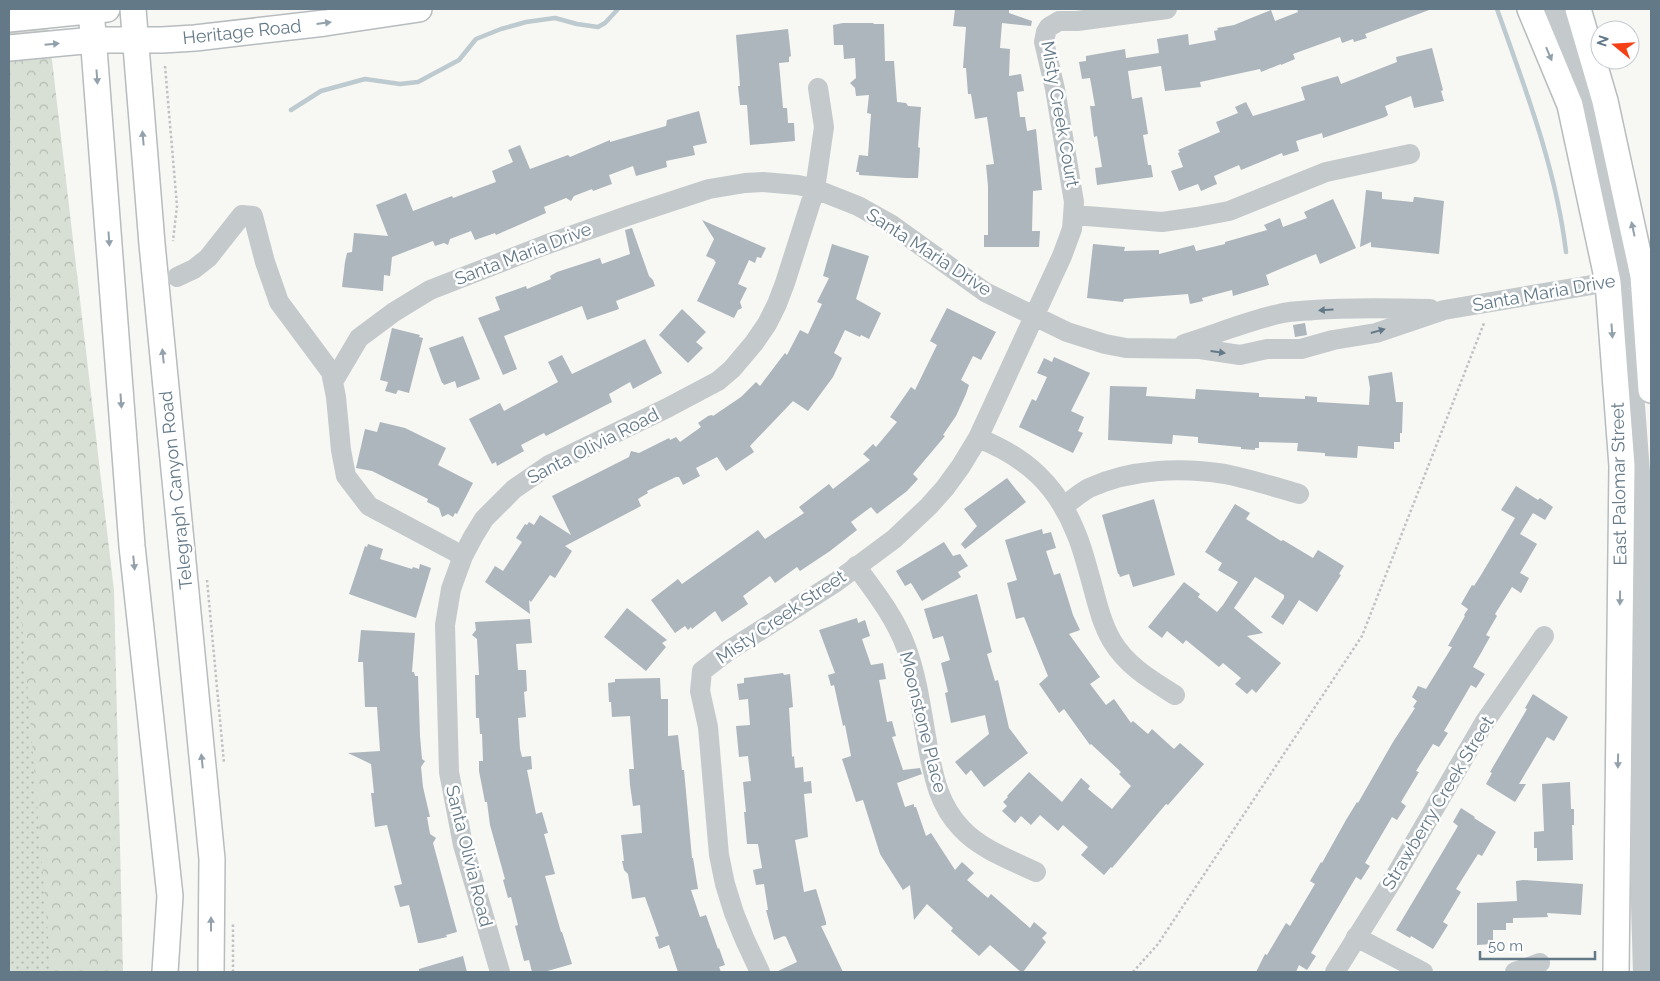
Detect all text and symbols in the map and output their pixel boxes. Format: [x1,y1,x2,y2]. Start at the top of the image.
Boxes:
street label: Heritage Road [182,15,302,48]
one-way arrow [316,19,332,27]
north arrow [1590,20,1640,70]
text: N [1593,33,1612,49]
street label: Misty Creek Court [1037,39,1084,189]
one-way arrow [44,40,60,48]
one-way arrow [1545,47,1553,61]
one-way arrow [94,70,102,86]
one-way arrow [139,129,147,145]
street label: Santa Maria Drive [863,203,996,300]
street label: Santa Maria Drive [452,218,595,289]
one-way arrow [1629,221,1637,236]
one-way arrow [106,232,114,248]
street label: Santa Maria Drive [1471,270,1617,315]
one-way arrow [1317,306,1333,314]
one-way arrow [1608,323,1616,339]
one-way arrow [1370,327,1385,335]
one-way arrow [158,348,166,364]
one-way arrow [1211,348,1227,356]
street label: Telegraph Canyon Road [155,390,196,590]
one-way arrow [118,394,126,410]
street label: East Palomar Street [1607,402,1630,566]
street label: Santa Olivia Road [523,403,662,488]
one-way arrow [130,556,138,572]
street label: Misty Creek Street [712,565,850,668]
one-way arrow [1616,590,1624,606]
street label: Moonstone Place [896,649,951,795]
street label: Strawberry Creek Street [1377,712,1498,893]
one-way arrow [198,753,206,769]
one-way arrow [1614,753,1622,769]
street label: Santa Olivia Road [442,783,497,929]
one-way arrow [207,915,215,931]
scale bar [1480,928,1595,960]
text: 50 m [1488,937,1523,955]

